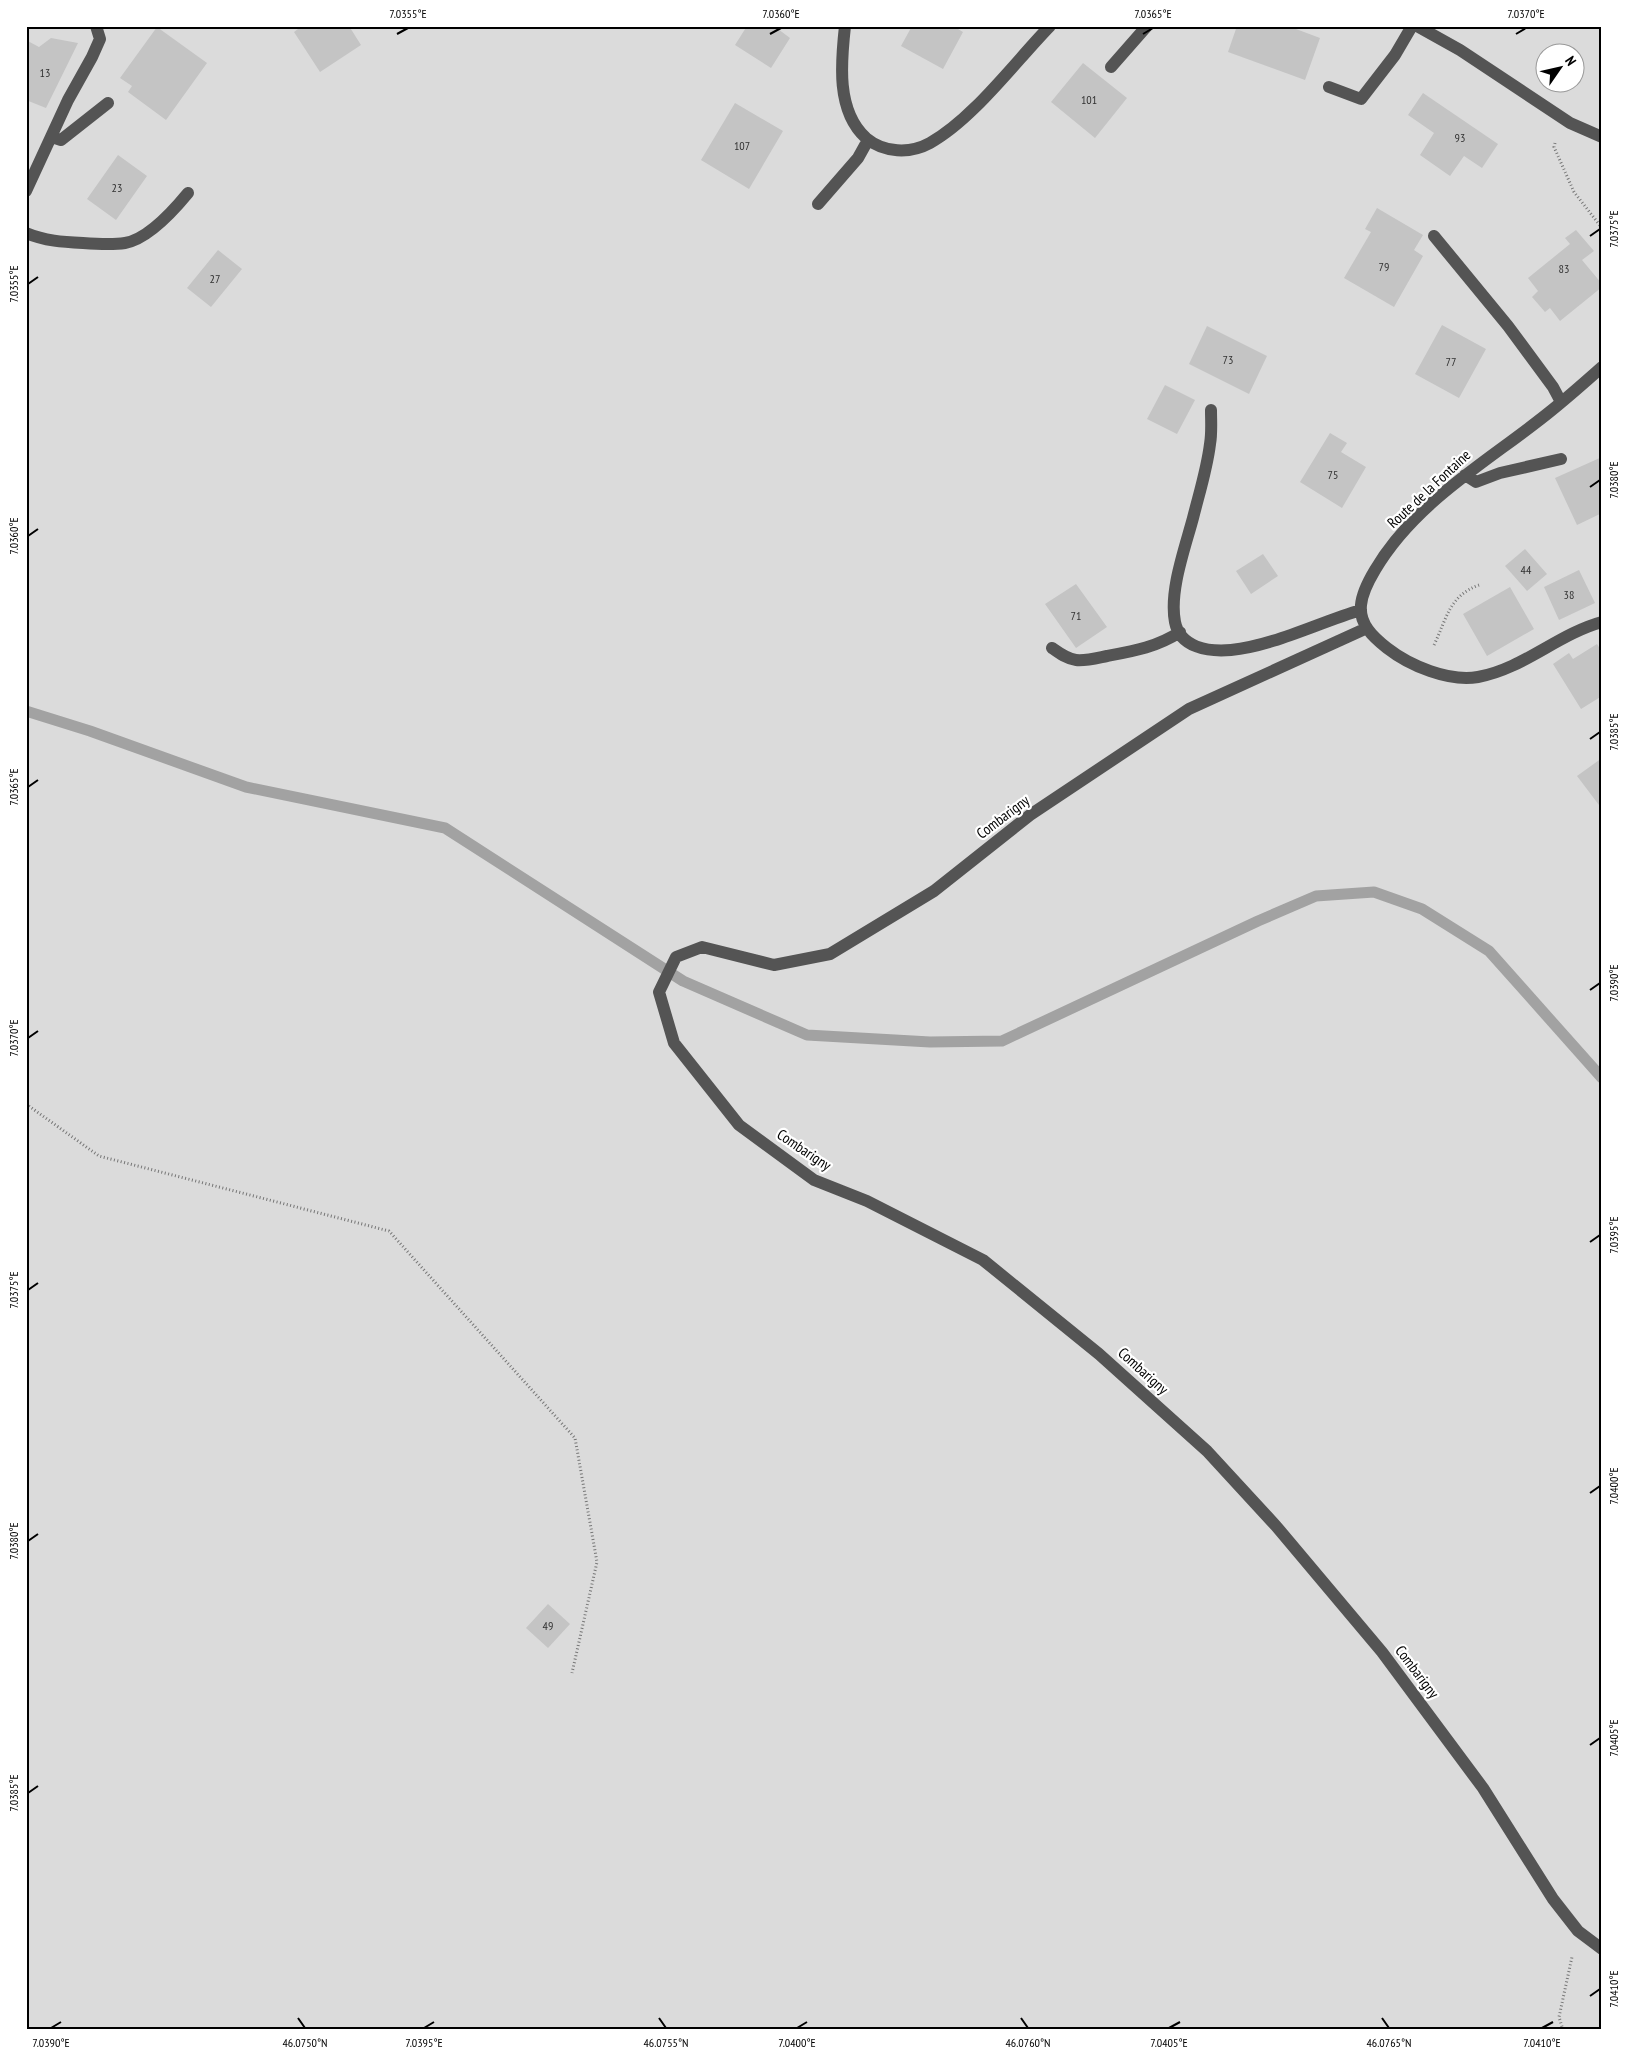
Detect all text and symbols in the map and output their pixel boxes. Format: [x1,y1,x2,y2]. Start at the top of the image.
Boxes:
text: 7.0355°E [389,6,427,21]
text: 7.0360°E [762,6,800,21]
text: 7.0365°E [1134,6,1172,21]
text: 7.0370°E [1507,6,1545,21]
north arrow [1536,42,1586,92]
text: N [1561,53,1580,69]
house number: 13 [40,65,50,80]
house number: 101 [1081,92,1097,107]
house number: 93 [1455,130,1465,145]
house number: 107 [734,138,750,153]
house number: 23 [112,180,122,195]
text: 7.0375°E [1606,210,1621,248]
house number: 79 [1379,259,1389,274]
house number: 83 [1559,261,1569,276]
text: 7.0355°E [6,265,21,303]
house number: 27 [210,271,220,286]
house number: 73 [1223,352,1233,367]
house number: 77 [1446,354,1456,369]
street label: Route de la Fontaine [1383,445,1474,532]
text: 7.0380°E [1606,461,1621,499]
house number: 75 [1328,467,1338,482]
text: 7.0360°E [6,517,21,555]
house number: 44 [1521,562,1532,577]
house number: 38 [1564,587,1574,602]
house number: 71 [1071,608,1081,623]
text: 7.0385°E [1606,713,1621,751]
text: 7.0365°E [6,768,21,806]
street label: Combarigny [973,790,1033,843]
text: 7.0390°E [1606,964,1621,1002]
text: 7.0370°E [6,1019,21,1057]
street label: Combarigny [774,1125,835,1175]
text: 7.0395°E [1606,1216,1621,1254]
text: 7.0375°E [6,1271,21,1309]
street label: Combarigny [1114,1343,1173,1398]
text: 7.0400°E [1606,1467,1621,1505]
text: 7.0380°E [6,1522,21,1560]
house number: 49 [543,1618,553,1633]
street label: Combarigny [1391,1642,1444,1702]
text: 7.0405°E [1606,1719,1621,1757]
text: 7.0385°E [6,1774,21,1812]
text: 7.0410°E [1606,1970,1621,2008]
text: 7.0390°E [32,2035,70,2050]
text: 46.0750°N [282,2035,328,2050]
text: 7.0395°E [405,2035,443,2050]
text: 46.0755°N [643,2035,689,2050]
text: 7.0400°E [778,2035,816,2050]
text: 46.0760°N [1005,2035,1051,2050]
text: 7.0405°E [1150,2035,1188,2050]
text: 46.0765°N [1366,2035,1412,2050]
text: 7.0410°E [1523,2035,1561,2050]

